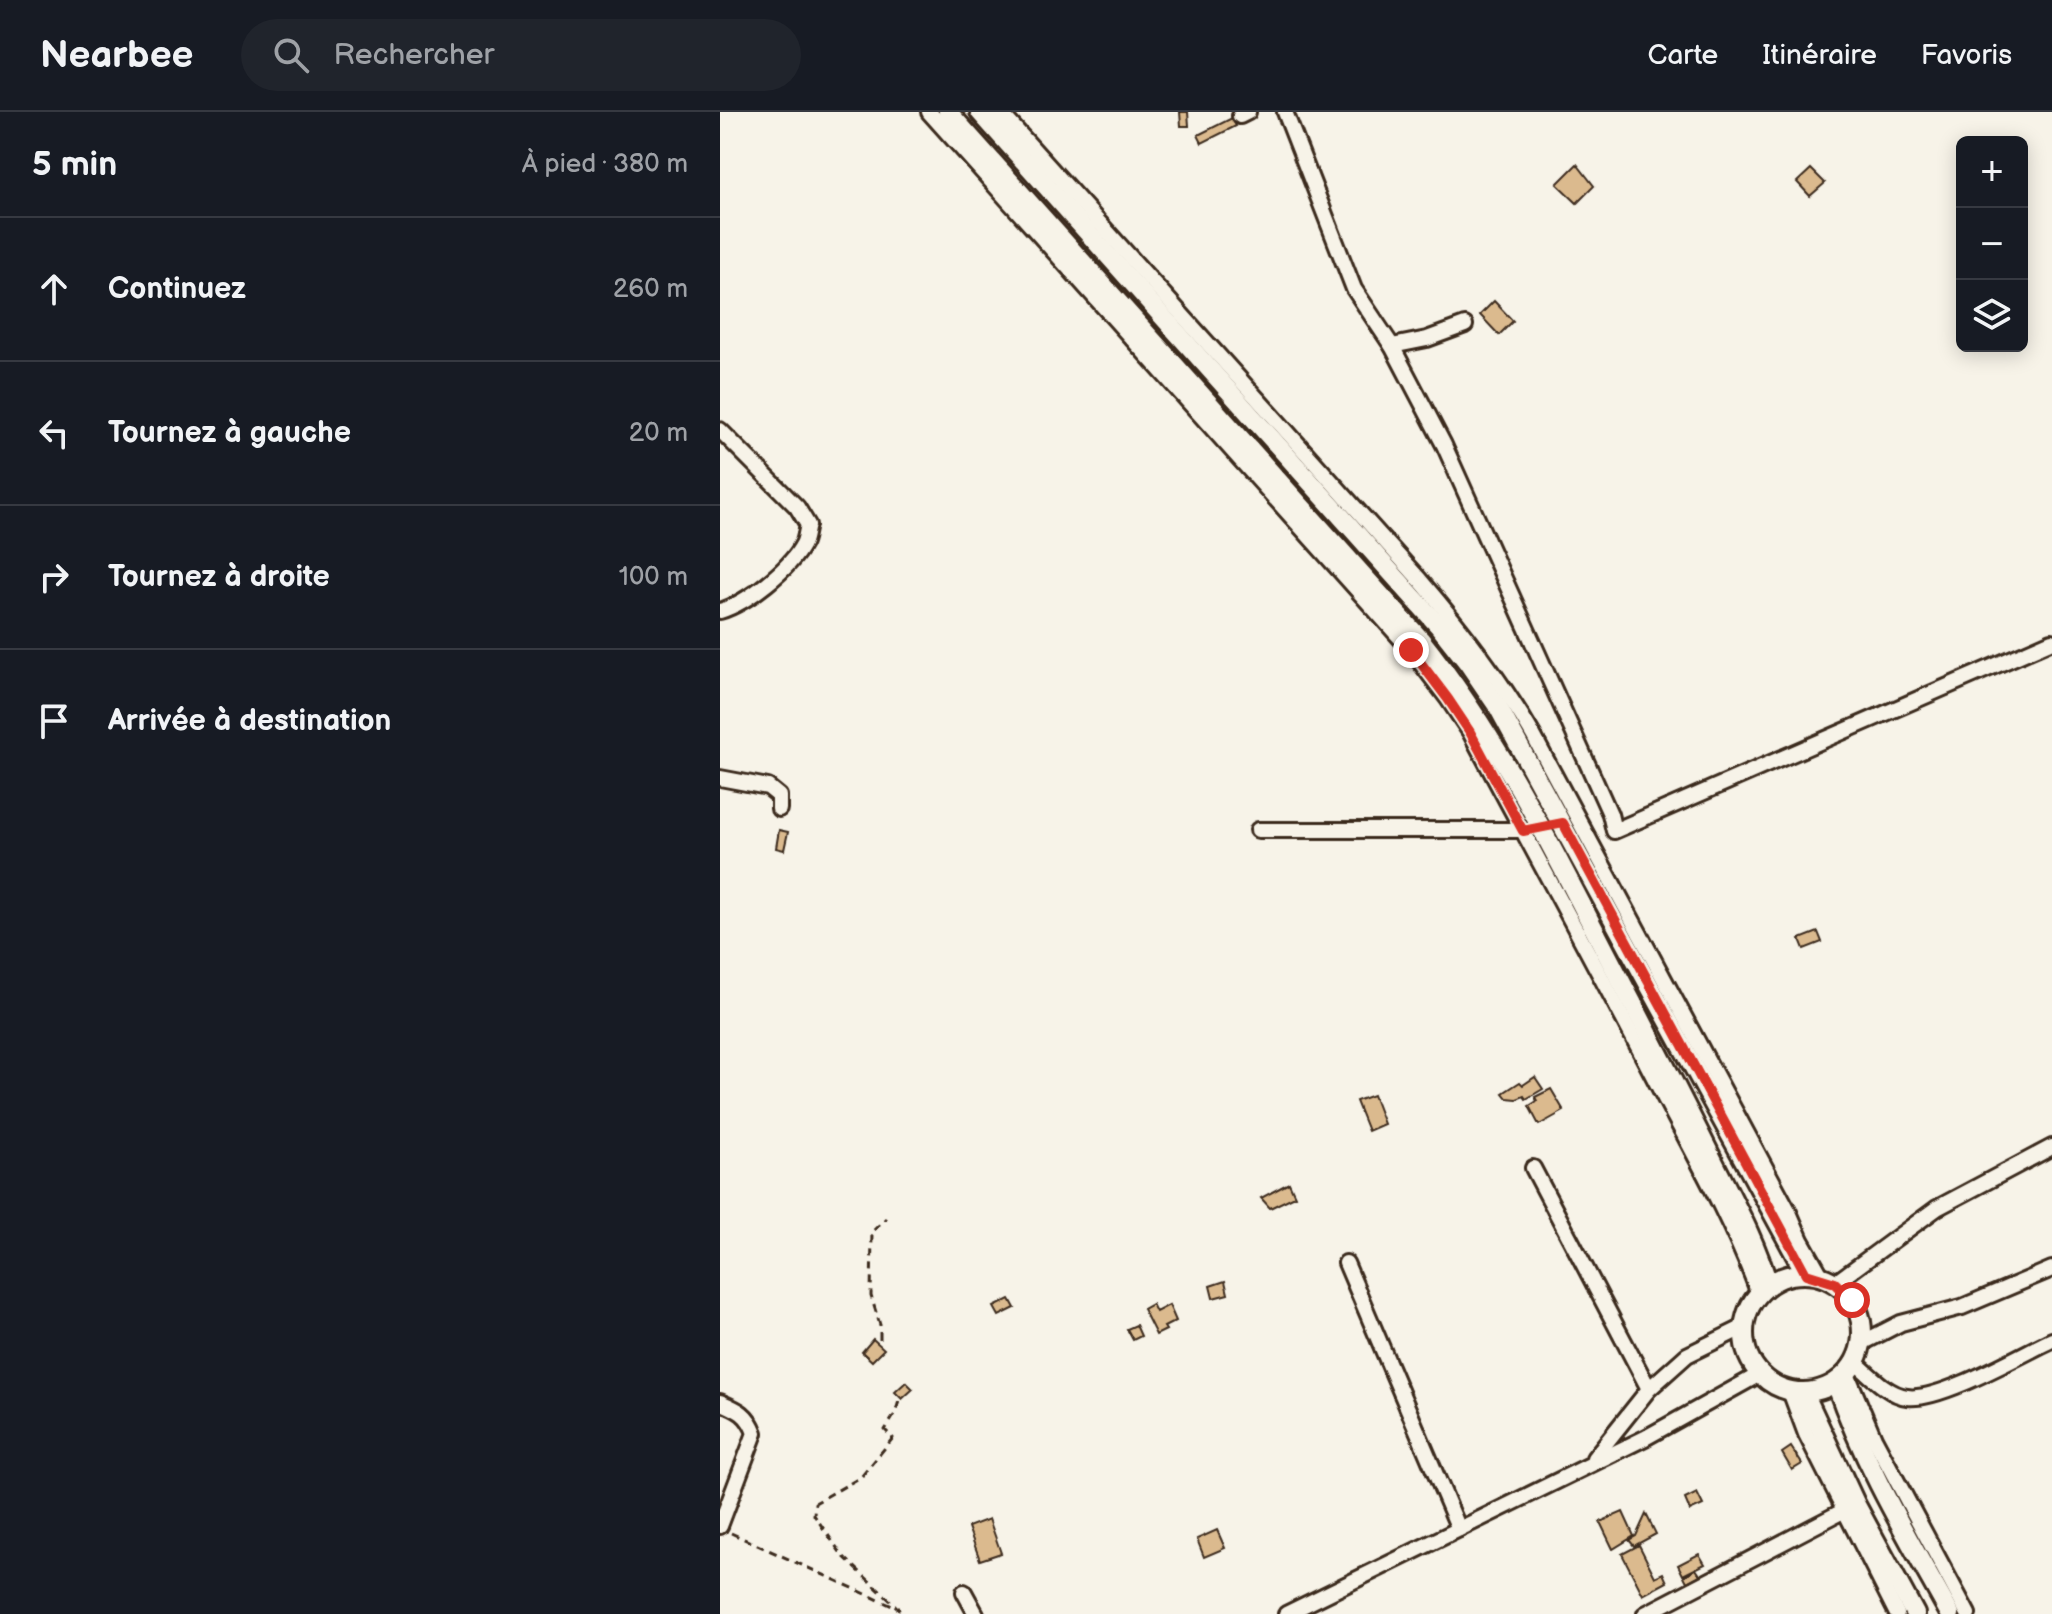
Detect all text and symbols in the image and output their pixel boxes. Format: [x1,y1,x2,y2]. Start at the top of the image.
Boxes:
search box [241,19,801,91]
text: Nearbee [40,33,193,78]
icon: search [269,33,313,77]
text: Rechercher [333,37,494,73]
text: Carte [1648,39,1718,72]
text: Itinéraire [1762,39,1877,72]
text: Favoris [1921,39,2012,72]
map controls [1956,136,2028,352]
button: + [1956,136,2028,208]
text: 5 min [32,144,117,185]
text: À pied · 380 m [522,149,688,180]
button: − [1956,208,2028,280]
icon: ahead [32,267,76,311]
text: Continuez [108,271,246,307]
text: 260 m [613,274,688,305]
button: layers [1956,280,2028,352]
icon: left [32,411,76,455]
text: Tournez à gauche [108,415,351,451]
text: 20 m [629,418,688,449]
icon: right [32,555,76,599]
text: Tournez à droite [108,559,330,595]
text: 100 m [619,562,688,593]
route end [1393,632,1429,668]
icon: arrive [32,699,76,743]
text: Arrivée à destination [108,703,391,739]
route start [1834,1282,1870,1318]

